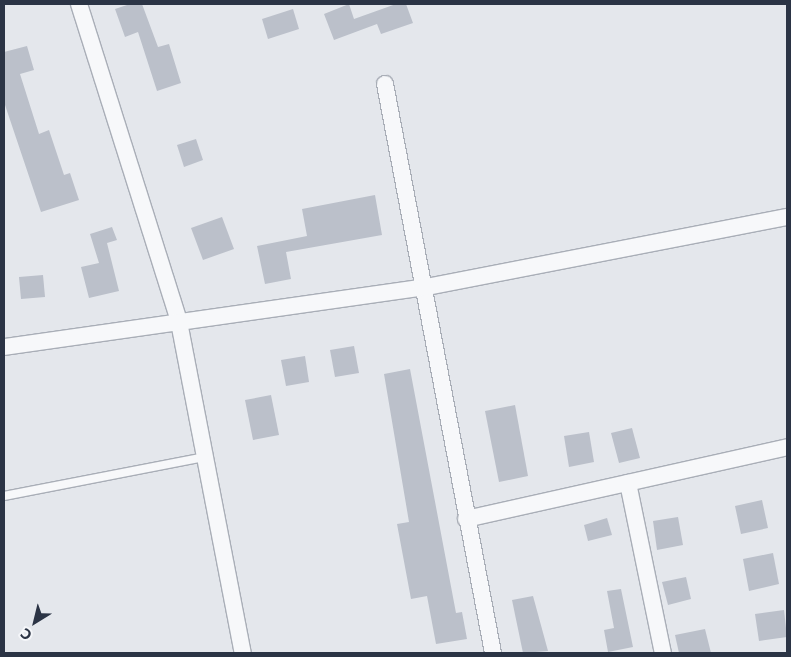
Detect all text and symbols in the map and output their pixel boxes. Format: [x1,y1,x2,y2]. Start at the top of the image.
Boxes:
north arrow [10,597,60,647]
text: С [17,625,35,644]

